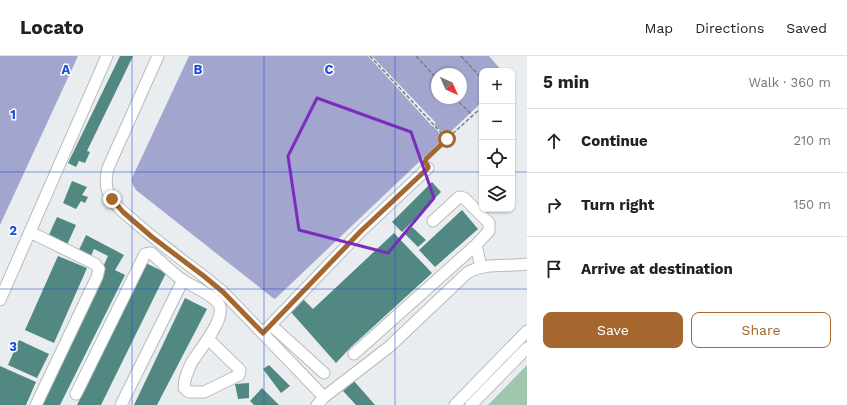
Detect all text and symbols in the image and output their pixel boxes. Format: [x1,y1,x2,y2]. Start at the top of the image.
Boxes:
text: Locato [20,16,84,39]
text: Map [645,20,673,36]
text: Directions [695,20,764,36]
text: Saved [786,20,827,36]
text: A [62,62,71,77]
text: B [194,62,203,77]
text: C [325,62,334,77]
north arrow [431,68,467,104]
map controls [479,68,515,212]
button: + [479,68,515,104]
text: 5 min [543,72,589,92]
text: Walk · 360 m [748,75,831,90]
button: − [479,104,515,140]
text: 1 [10,107,16,122]
route start [438,130,456,148]
icon: ahead [543,130,565,152]
text: Continue [581,132,648,150]
text: 210 m [793,133,831,148]
button: locate [479,140,515,176]
button: layers [479,176,515,212]
route end [103,190,121,208]
icon: right [543,194,565,216]
text: Turn right [581,196,654,214]
text: 150 m [793,197,831,212]
text: 2 [9,223,17,238]
icon: arrive [543,258,565,280]
text: Arrive at destination [581,260,733,278]
button: Save [543,312,683,348]
button: Share [691,312,831,348]
text: 3 [9,339,17,354]

